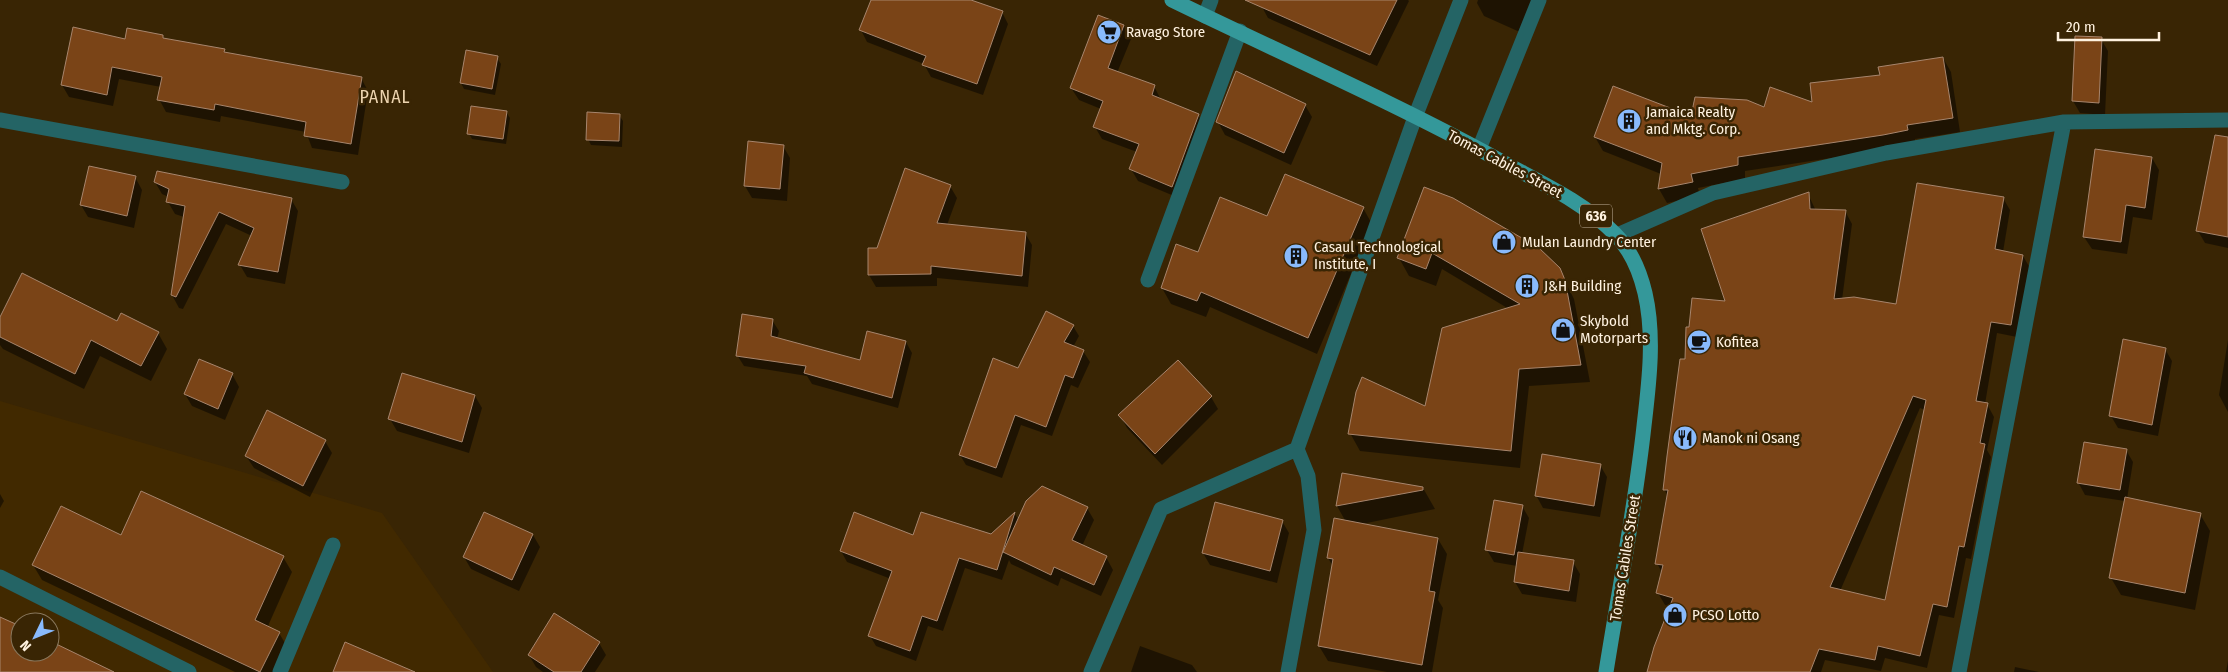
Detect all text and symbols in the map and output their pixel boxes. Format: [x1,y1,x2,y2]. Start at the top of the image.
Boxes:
scale bar [2058,10,2159,42]
text: 20 m [2066,18,2096,36]
supermarket icon: Ravago Store [1096,19,1122,45]
place label: Ravago Store [1126,23,1205,41]
district label: PANAL [359,86,411,108]
place label: Jamaica Realty and Mktg. Corp. [1646,103,1740,138]
building icon: Jamaica Realty and Mktg. Corp. [1616,108,1642,134]
street label: Tomas Cabiles Street [1445,126,1566,202]
road number: 636 [1580,205,1612,228]
shop icon: Mulan Laundry Center [1491,229,1517,255]
place label: Mulan Laundry Center [1522,233,1657,251]
place label: Casaul Technological Institute, I [1314,238,1441,273]
building icon: Casaul Technological Institute, I [1283,243,1309,269]
building icon: J&H Building [1514,273,1540,299]
place label: J&H Building [1544,277,1621,295]
place label: Skybold Motorparts [1580,312,1648,347]
shop icon: Skybold Motorparts [1550,317,1576,343]
cafe icon: Kofitea [1686,329,1712,355]
place label: Kofitea [1716,333,1759,351]
restaurant icon: Manok ni Osang [1672,425,1698,451]
place label: Manok ni Osang [1702,429,1800,447]
street label: Tomas Cabiles Street [1606,494,1644,622]
shop icon: PCSO Lotto [1662,602,1688,628]
place label: PCSO Lotto [1692,606,1760,624]
north arrow [10,612,60,662]
text: N [17,637,35,654]

